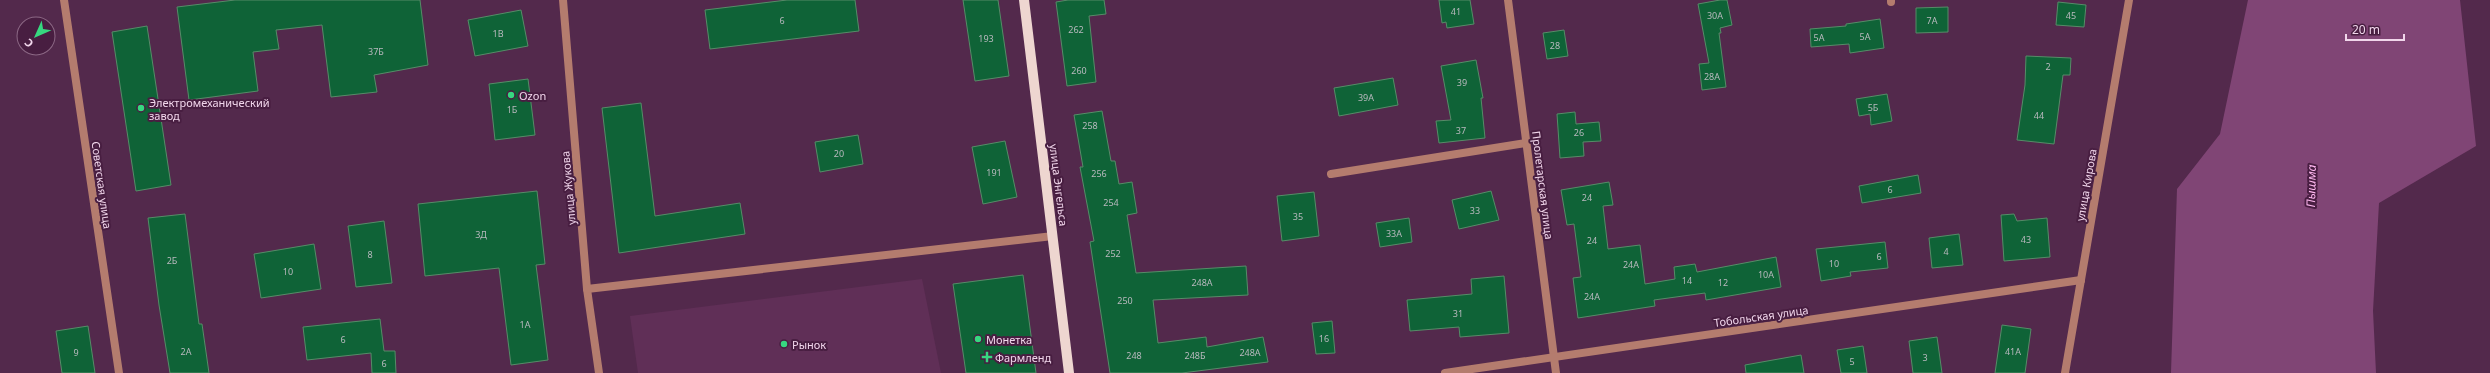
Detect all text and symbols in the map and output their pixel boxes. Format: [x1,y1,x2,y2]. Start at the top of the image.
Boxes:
house number: 41 [1451,5,1461,18]
house number: 30А [1707,9,1723,22]
house number: 45 [2066,9,2076,22]
house number: 6 [779,14,785,27]
house number: 7А [1927,14,1938,27]
north arrow [16,16,56,56]
scale bar [2346,16,2404,42]
text: 20 m [2352,21,2380,38]
house number: 262 [1068,23,1084,36]
house number: 1В [493,27,504,40]
house number: 5А [1860,30,1871,43]
house number: 5А [1814,31,1825,44]
house number: 193 [978,32,994,45]
text: С [21,36,36,51]
house number: 28 [1550,39,1560,52]
house number: 37Б [368,45,384,58]
house number: 2 [2045,60,2051,73]
house number: 260 [1071,64,1087,77]
house number: 28А [1704,70,1720,83]
house number: 39 [1457,76,1467,89]
place label: Ozon [519,88,546,103]
marker: Ozon [506,90,516,100]
house number: 39А [1358,91,1374,104]
place label: Электромеханический завод [149,95,270,123]
house number: 5Б [1868,101,1879,114]
marker: Электромеханический завод [136,103,146,113]
house number: 1Б [507,103,518,116]
house number: 44 [2034,109,2044,122]
house number: 258 [1082,119,1098,132]
house number: 37 [1456,124,1466,137]
house number: 26 [1574,126,1584,139]
street label: Пролетарская улица [1529,130,1557,240]
street label: Советская улица [88,140,116,230]
street label: улица Энгельса [1047,143,1071,227]
house number: 20 [834,147,844,160]
street label: улица Кирова [2072,148,2100,222]
street label: улица Жукова [557,151,579,225]
water label: Пышма [2302,164,2320,208]
house number: 191 [986,166,1002,179]
house number: 256 [1091,167,1107,180]
house number: 6 [1887,183,1893,196]
house number: 24 [1582,191,1592,204]
house number: 254 [1103,196,1119,209]
house number: 33 [1470,204,1480,217]
house number: 35 [1293,210,1303,223]
house number: 33А [1386,227,1402,240]
house number: 3Д [475,228,487,241]
house number: 43 [2021,233,2031,246]
house number: 24 [1587,234,1597,247]
house number: 4 [1943,245,1949,258]
house number: 252 [1105,247,1121,260]
house number: 8 [367,248,373,261]
house number: 6 [1876,250,1882,263]
house number: 2Б [167,254,178,267]
house number: 10 [1829,257,1839,270]
house number: 24А [1623,258,1639,271]
house number: 10 [283,265,293,278]
house number: 10А [1758,268,1774,281]
house number: 14 [1682,274,1692,287]
house number: 248А [1191,276,1213,289]
house number: 12 [1718,276,1728,289]
house number: 24А [1584,290,1600,303]
house number: 250 [1117,294,1133,307]
street label: Тобольская улица [1713,302,1809,330]
house number: 31 [1453,307,1463,320]
house number: 1А [520,318,531,331]
place label: Монетка [986,332,1032,347]
house number: 16 [1319,332,1329,345]
house number: 6 [340,333,346,346]
marker: Монетка [973,334,983,344]
place label: Рынок [792,337,826,352]
marker: Рынок [779,339,789,349]
house number: 2А [181,345,192,358]
house number: 41А [2005,345,2021,358]
house number: 9 [73,346,79,359]
house number: 248А [1239,346,1261,359]
house number: 248 [1126,349,1142,362]
house number: 248Б [1185,349,1206,362]
place label: Фармленд [995,350,1052,365]
house number: 3 [1922,351,1928,364]
marker: Фармленд [982,352,992,362]
house number: 5 [1849,355,1855,368]
house number: 6 [381,357,387,370]

